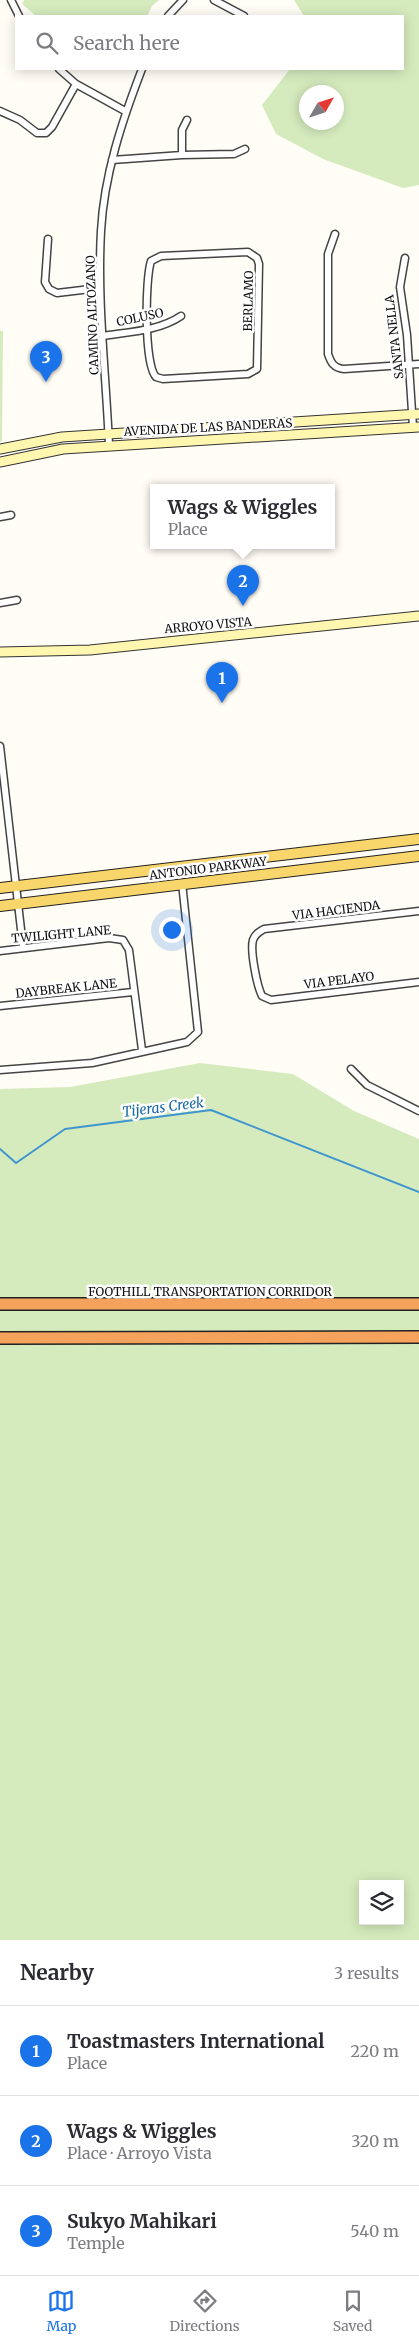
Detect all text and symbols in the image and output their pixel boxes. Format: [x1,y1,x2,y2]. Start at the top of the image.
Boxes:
search box [15,15,404,70]
icon: search [33,29,61,57]
text: Search here [73,31,180,55]
north arrow [299,85,344,130]
street label: CAMINO ALTOZANO [82,255,102,375]
street label: BERLAMO [240,270,256,332]
street label: SANTA NELLA [381,294,407,380]
street label: COLUSO [115,305,165,329]
pin: 3 [30,341,62,382]
street label: AVENIDA DE LAS BANDERAS [122,415,293,439]
popup [150,484,335,549]
text: Wags & Wiggles [168,495,317,519]
text: Place [168,519,208,539]
pin: 2 [227,565,259,606]
street label: ARROYO VISTA [163,614,253,636]
pin: 1 [206,662,238,703]
street label: ANTONIO PARKWAY [147,853,268,883]
street label: VIA HACIENDA [290,897,381,923]
your location [159,917,185,943]
street label: TWILIGHT LANE [11,922,112,946]
street label: VIA PELAYO [302,968,375,992]
street label: DAYBREAK LANE [15,975,118,1001]
water label: Tijeras Creek [121,1093,205,1121]
street label: FOOTHILL TRANSPORTATION CORRIDOR [88,1284,332,1299]
map controls [359,1880,404,1925]
button: layers [359,1880,404,1925]
text: Nearby [20,1959,94,1986]
text: 3 results [334,1963,399,1983]
text: Toastmasters International [67,2029,324,2053]
text: 1 [32,2041,40,2061]
text: 220 m [351,2041,399,2061]
text: Place [67,2053,107,2073]
text: Wags & Wiggles [67,2119,217,2143]
text: 2 [31,2131,41,2151]
text: 320 m [351,2131,399,2151]
text: Place · Arroyo Vista [67,2143,212,2163]
text: Sukyo Mahikari [67,2209,217,2233]
text: 3 [31,2221,41,2241]
text: 540 m [350,2221,399,2241]
text: Temple [67,2233,125,2253]
tab: Map [47,2287,76,2335]
tab: Directions [170,2287,240,2335]
tab: Saved [333,2287,372,2335]

